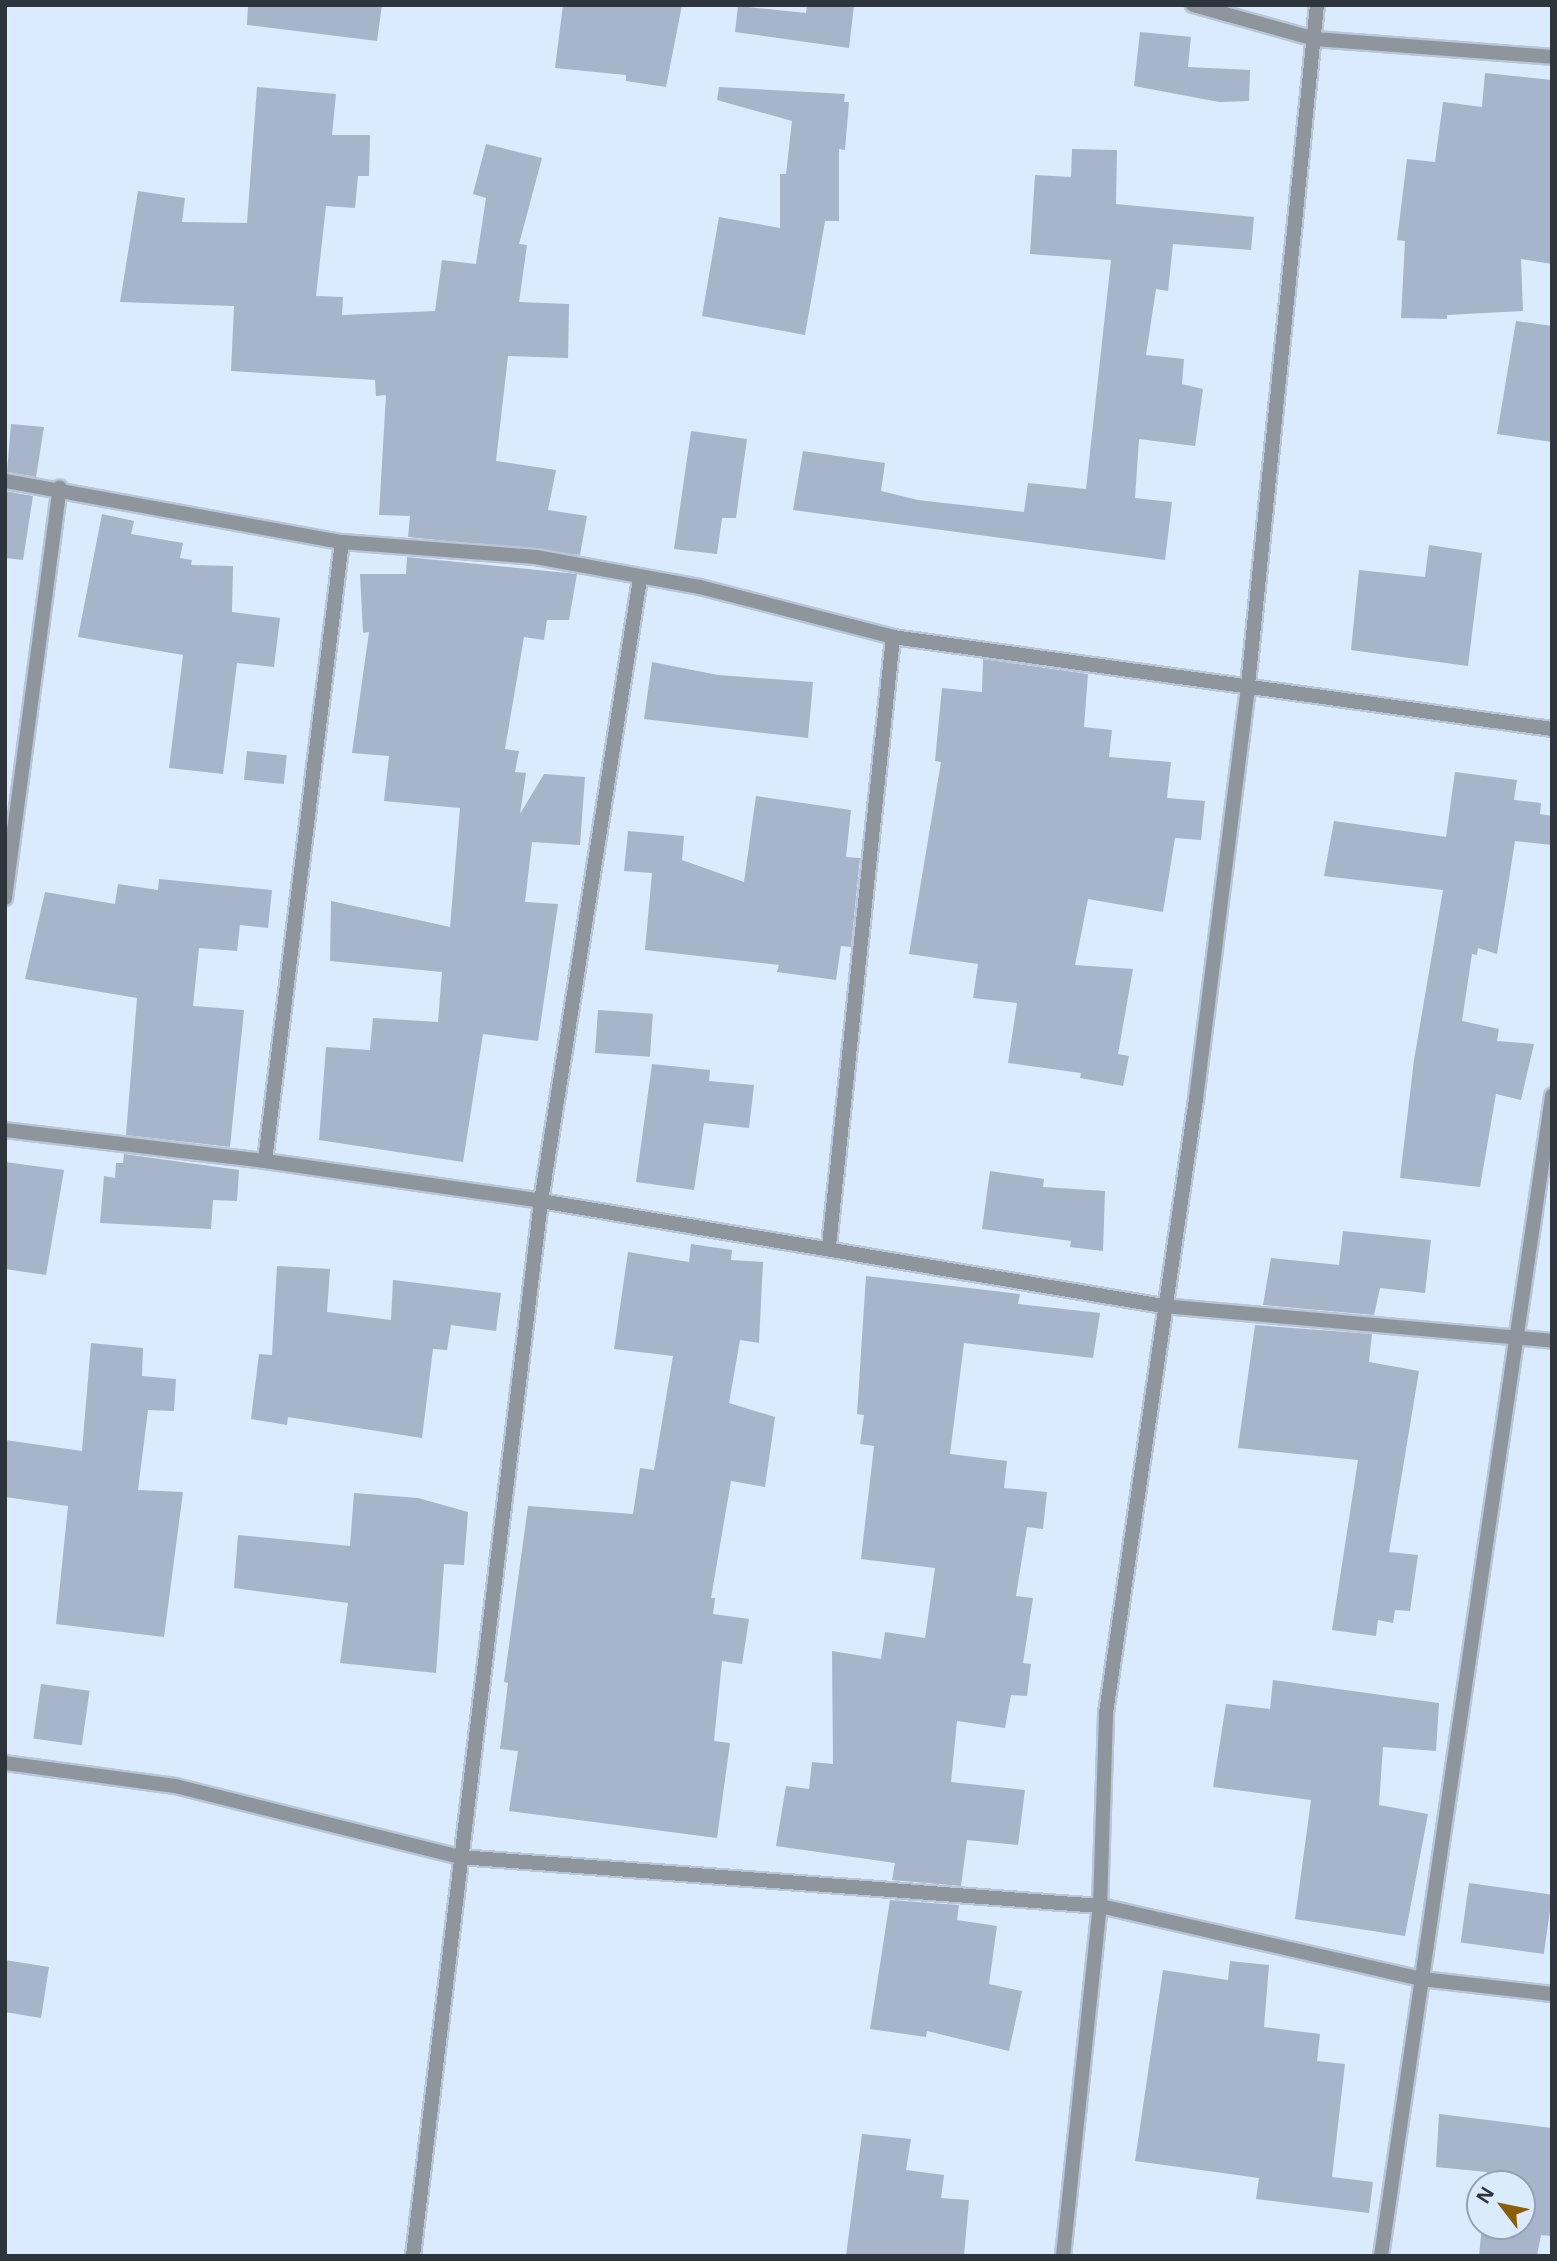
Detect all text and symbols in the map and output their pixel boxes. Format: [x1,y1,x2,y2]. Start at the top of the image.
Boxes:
north arrow [1466,2170,1536,2240]
text: N [1470,2181,1500,2208]

